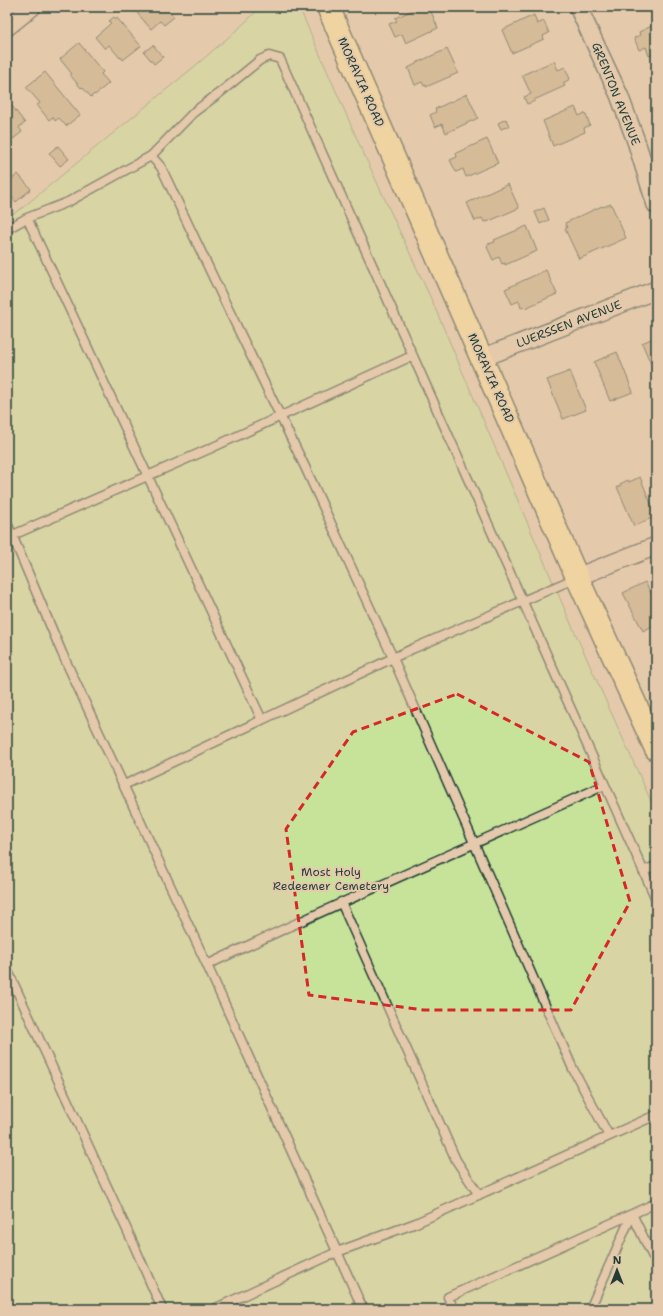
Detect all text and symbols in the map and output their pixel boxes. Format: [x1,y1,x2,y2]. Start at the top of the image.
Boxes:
street label: MORAVIA ROAD [334,35,388,129]
street label: GRENTON AVENUE [588,40,644,148]
street label: LUERSSEN AVENUE [514,297,624,351]
street label: MORAVIA ROAD [464,331,518,425]
park label: Most Holy Redeemer Cemetery [273,864,389,894]
north arrow [597,1250,637,1290]
text: N [613,1253,622,1268]

